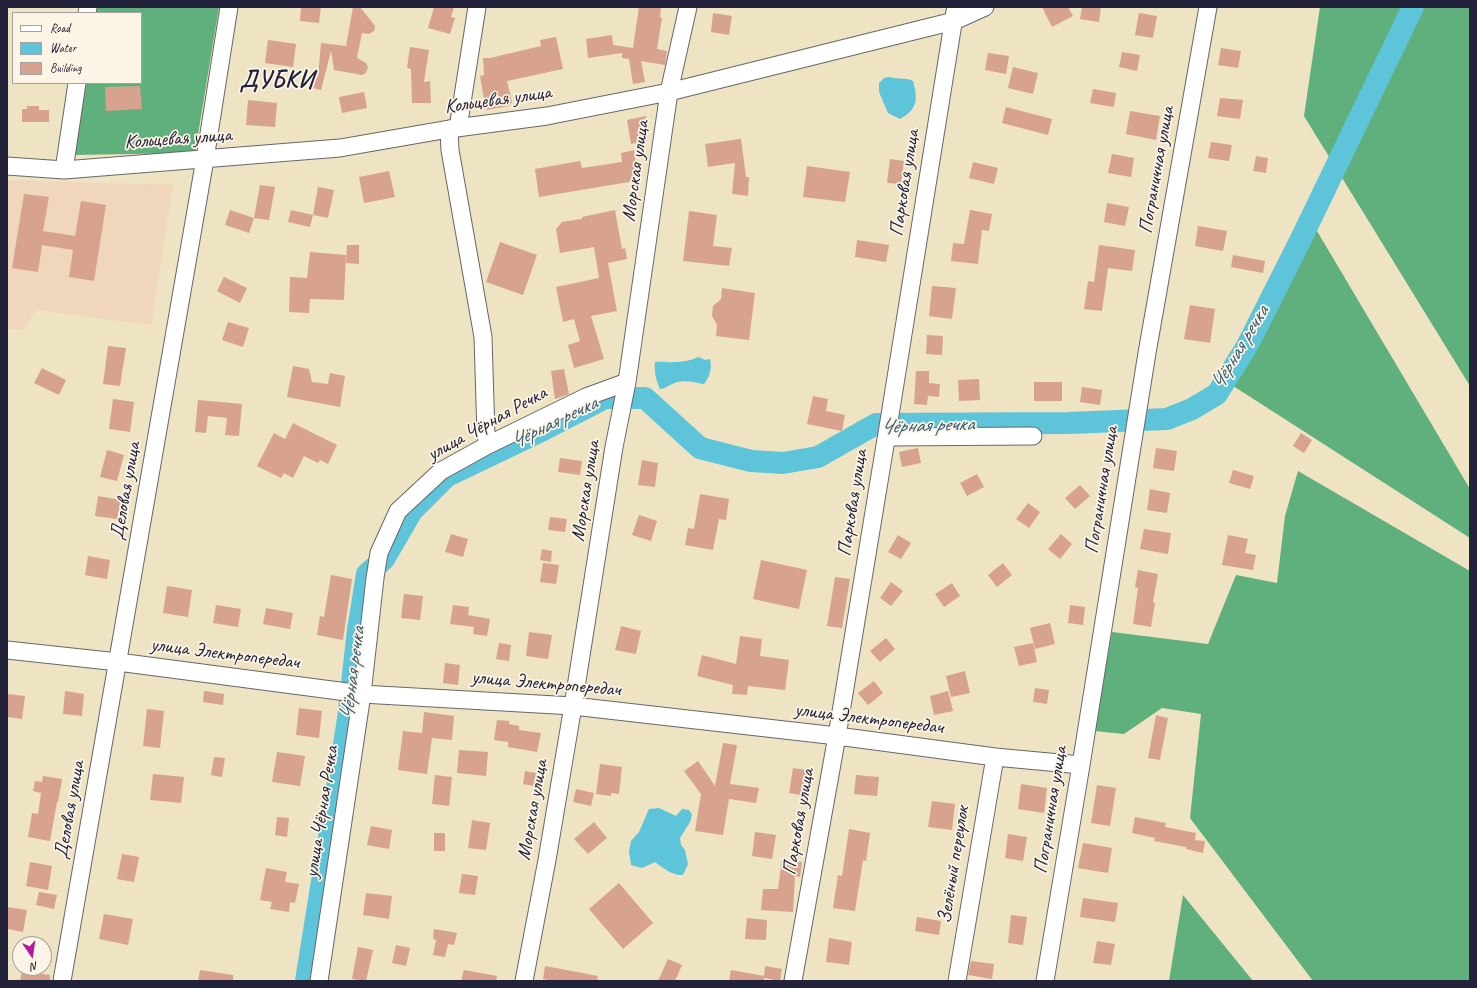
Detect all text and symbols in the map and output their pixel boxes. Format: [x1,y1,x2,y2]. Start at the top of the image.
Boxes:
legend [12,12,142,84]
text: Road [50,20,70,36]
text: Water [50,40,76,56]
text: Building [50,60,82,76]
district label: ДУБКИ [238,67,316,95]
street label: Кольцевая улица [443,81,553,119]
street label: Пограничная улица [1134,105,1180,235]
street label: Морская улица [617,119,655,223]
street label: Кольцевая улица [124,123,232,155]
street label: Парковая улица [885,128,925,238]
water label: Чёрная речка [1205,301,1275,395]
street label: улица Чёрная Речка [423,381,551,467]
water label: Чёрная речка [506,391,602,455]
water label: Чёрная речка [880,412,974,440]
street label: Пограничная улица [1080,425,1124,555]
street label: Морская улица [566,439,606,543]
street label: Деловая улица [106,440,146,542]
street label: Парковая улица [833,448,873,558]
water label: Чёрная речка [335,626,371,722]
street label: улица Электропередач [149,633,301,675]
street label: улица Электропередач [470,666,622,702]
street label: улица Электропередач [793,698,945,740]
street label: улица Чёрная Речка [300,745,344,879]
street label: Пограничная улица [1029,745,1073,875]
street label: Морская улица [512,758,554,862]
street label: Деловая улица [50,759,90,861]
street label: Парковая улица [778,767,820,877]
street label: Зелёный переулок [933,805,975,925]
north arrow [12,936,52,976]
text: N [30,959,39,974]

